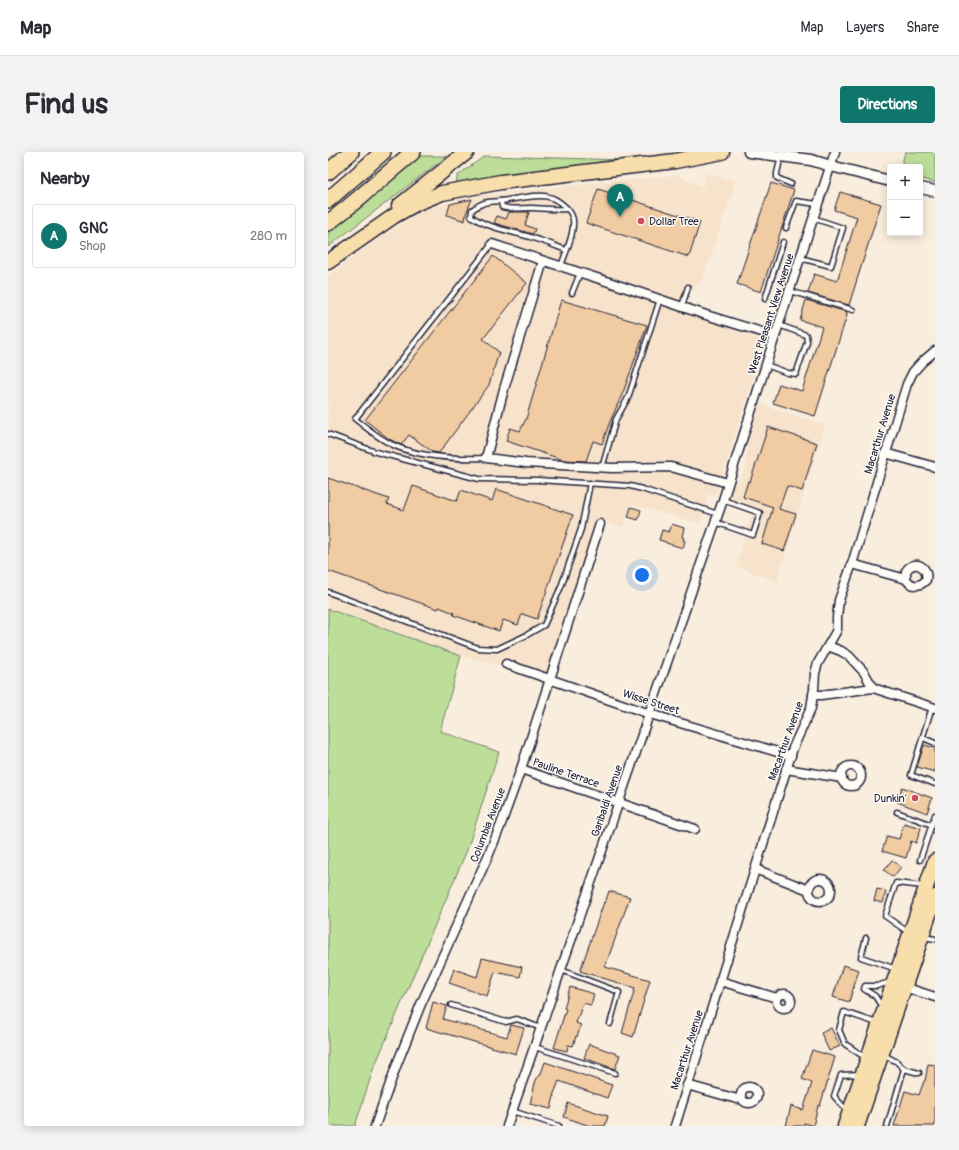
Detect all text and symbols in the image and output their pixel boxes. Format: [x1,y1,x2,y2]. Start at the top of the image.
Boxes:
text: Map [20,16,51,40]
text: Map [801,19,824,36]
text: Layers [846,19,884,36]
text: Share [906,19,939,36]
button: Directions [840,86,935,123]
text: Find us [24,87,108,122]
map controls [887,164,923,236]
button: + [887,164,923,200]
text: Nearby [40,168,89,189]
pin: A [607,184,633,217]
button: − [887,200,923,236]
place label: Dollar Tree [649,215,699,228]
marker: Dollar Tree [636,216,646,226]
text: GNC [79,219,108,238]
text: A [50,228,58,244]
text: 280 m [250,228,287,244]
text: Shop [79,238,106,254]
street label: West Pleasant View Avenue [745,252,797,376]
street label: Macarthur Avenue [862,392,899,476]
your location [632,565,652,585]
street label: Wisse Street [621,687,682,717]
street label: Macarthur Avenue [766,699,806,782]
street label: Pauline Terrace [531,756,601,791]
street label: Garibaldi Avenue [589,763,626,839]
street label: Columbia Avenue [468,785,508,864]
place label: Dunkin' [874,792,907,805]
marker: Dunkin' [910,793,920,803]
street label: Macarthur Avenue [668,1008,706,1091]

